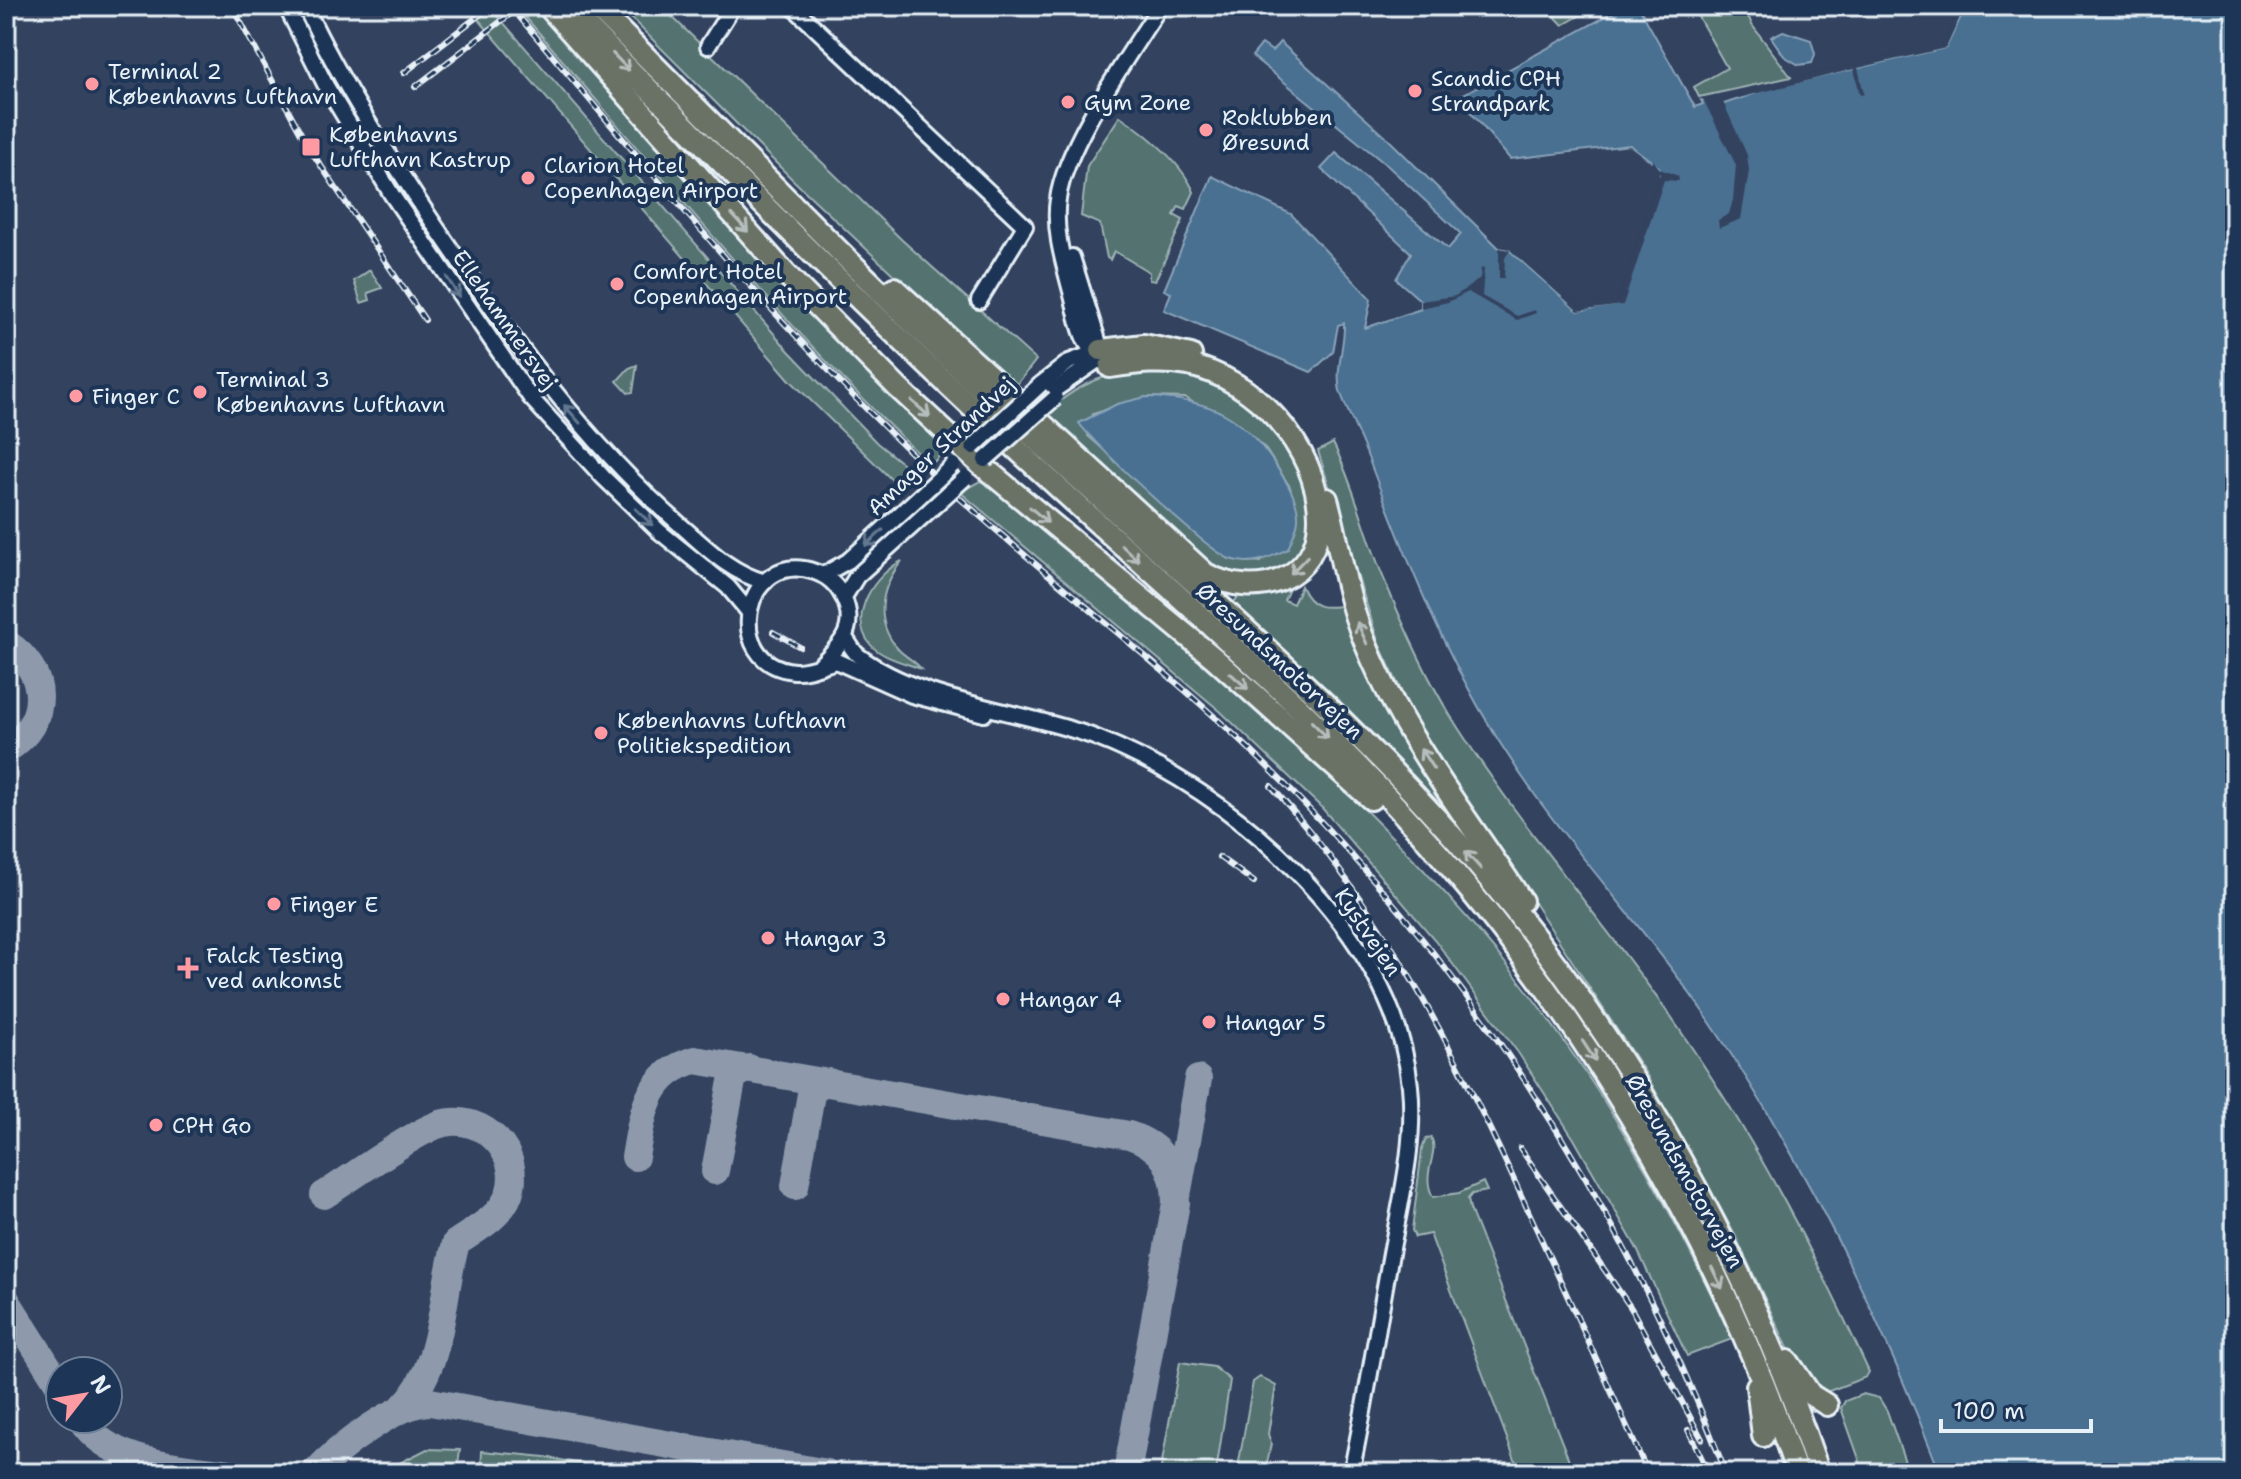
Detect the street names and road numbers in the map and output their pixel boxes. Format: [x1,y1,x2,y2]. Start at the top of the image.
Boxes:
street label: Ellehammersvej [446,244,564,396]
street label: Amager Strandvej [861,370,1021,522]
street label: Øresundsmotorvejen [1191,576,1369,746]
street label: Kystvejen [1328,882,1408,982]
street label: Øresundsmotorvejen [1620,1069,1750,1273]

